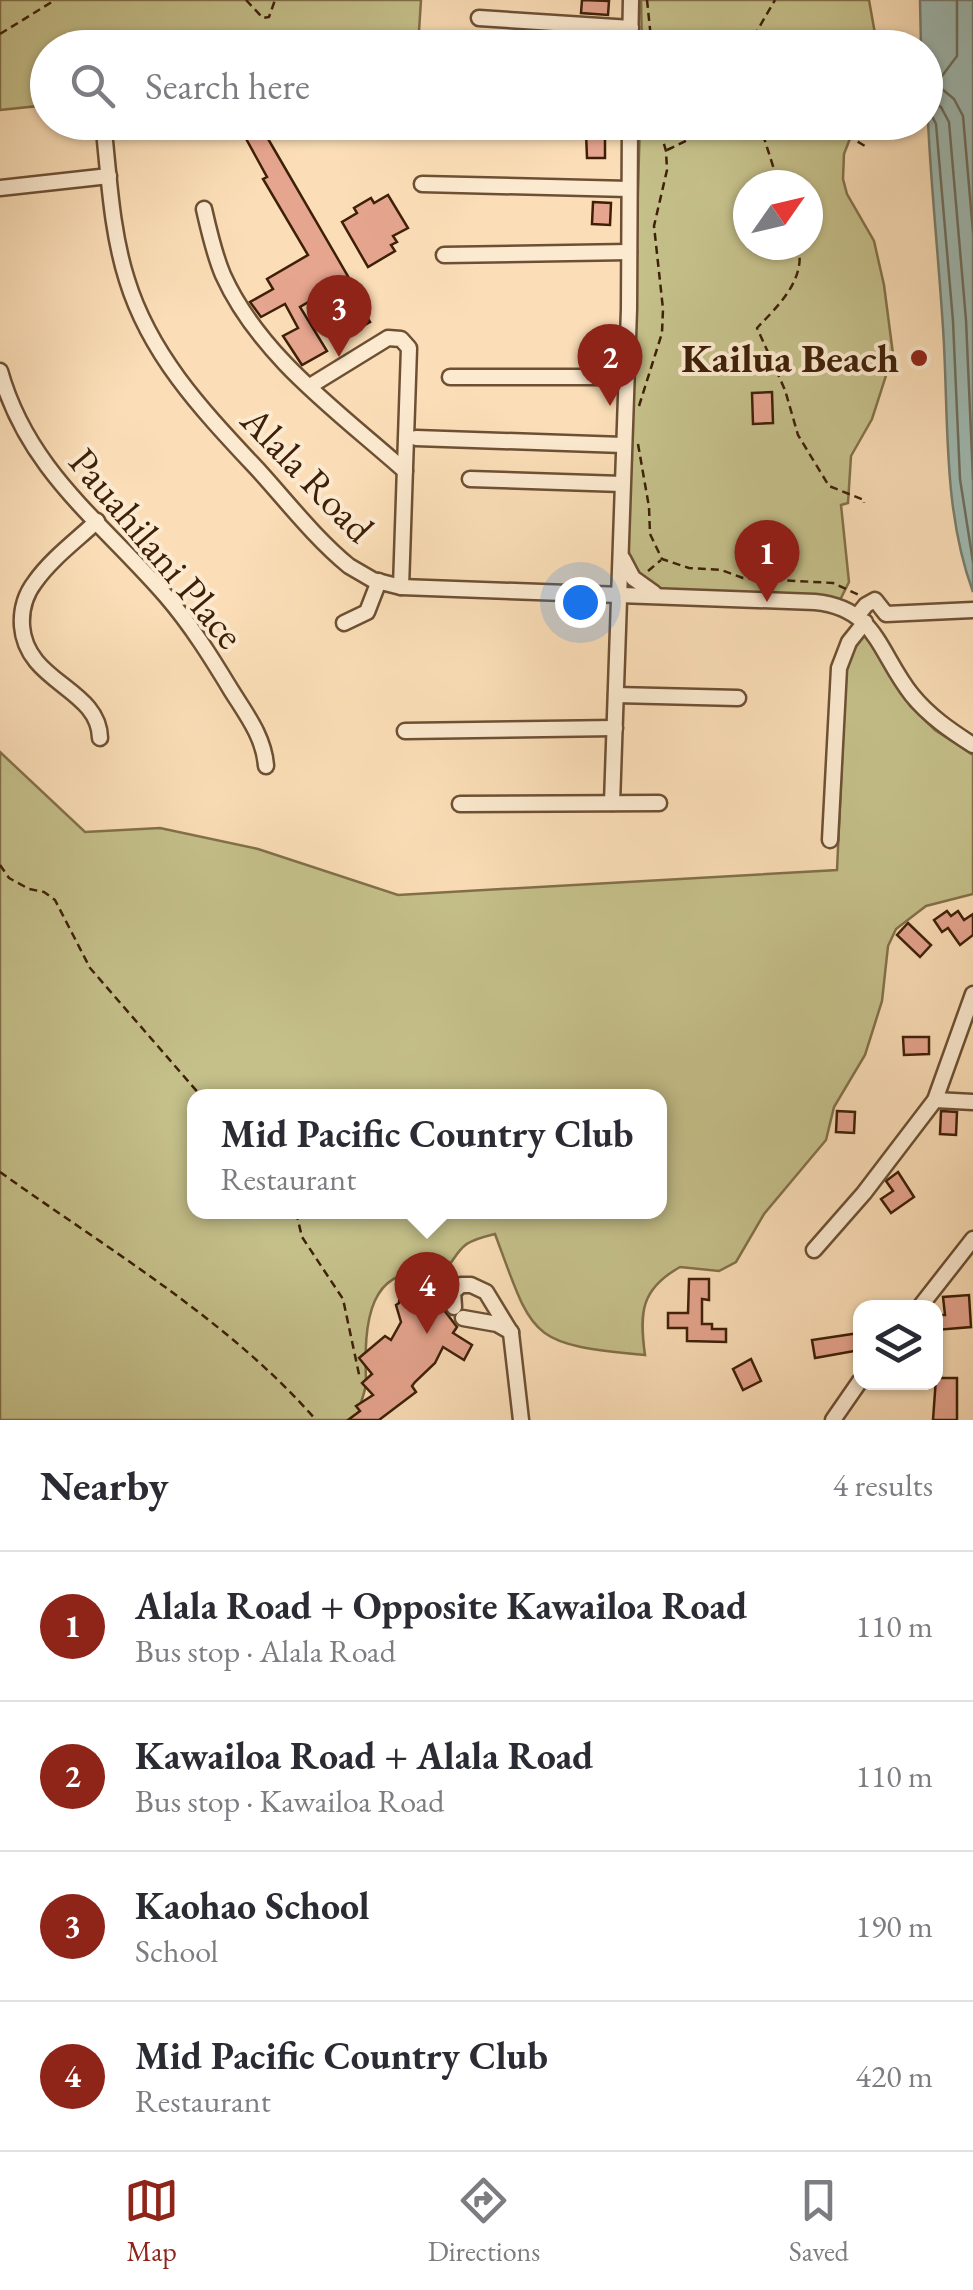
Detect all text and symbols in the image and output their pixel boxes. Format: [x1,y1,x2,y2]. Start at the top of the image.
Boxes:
search box [30,30,943,140]
icon: search [65,58,120,113]
text: Search here [145,61,310,110]
north arrow [733,170,823,260]
pin: 3 [306,274,372,357]
pin: 2 [578,324,642,406]
place label: Kailua Beach [681,332,899,384]
marker: Kailua Beach [908,347,930,369]
street label: Alala Road [229,394,386,554]
street label: Pauahilani Place [58,437,256,659]
pin: 1 [734,520,800,602]
your location [555,577,606,628]
popup [187,1089,667,1219]
text: Mid Pacific Country Club [221,1109,633,1158]
text: Restaurant [221,1158,356,1200]
pin: 4 [394,1252,460,1334]
map controls [853,1300,943,1390]
button: layers [853,1300,943,1390]
text: Nearby [40,1458,169,1513]
text: 4 results [833,1464,933,1506]
text: Alala Road + Opposite Kawailoa Road [135,1581,747,1630]
text: 1 [64,1605,81,1647]
text: 110 m [856,1605,933,1647]
text: Bus stop · Alala Road [135,1630,396,1672]
text: Kawailoa Road + Alala Road [135,1731,593,1780]
text: 2 [64,1755,81,1797]
text: 110 m [856,1755,933,1797]
text: Bus stop · Kawailoa Road [135,1780,444,1822]
text: Kaohao School [135,1881,369,1930]
text: 3 [64,1905,81,1947]
text: 190 m [856,1905,933,1947]
text: School [135,1930,218,1972]
text: Mid Pacific Country Club [135,2031,548,2080]
text: 4 [64,2055,81,2097]
text: 420 m [856,2055,933,2097]
text: Restaurant [135,2080,271,2122]
tab: Map [124,2173,179,2269]
tab: Directions [428,2173,540,2269]
tab: Saved [789,2173,849,2269]

